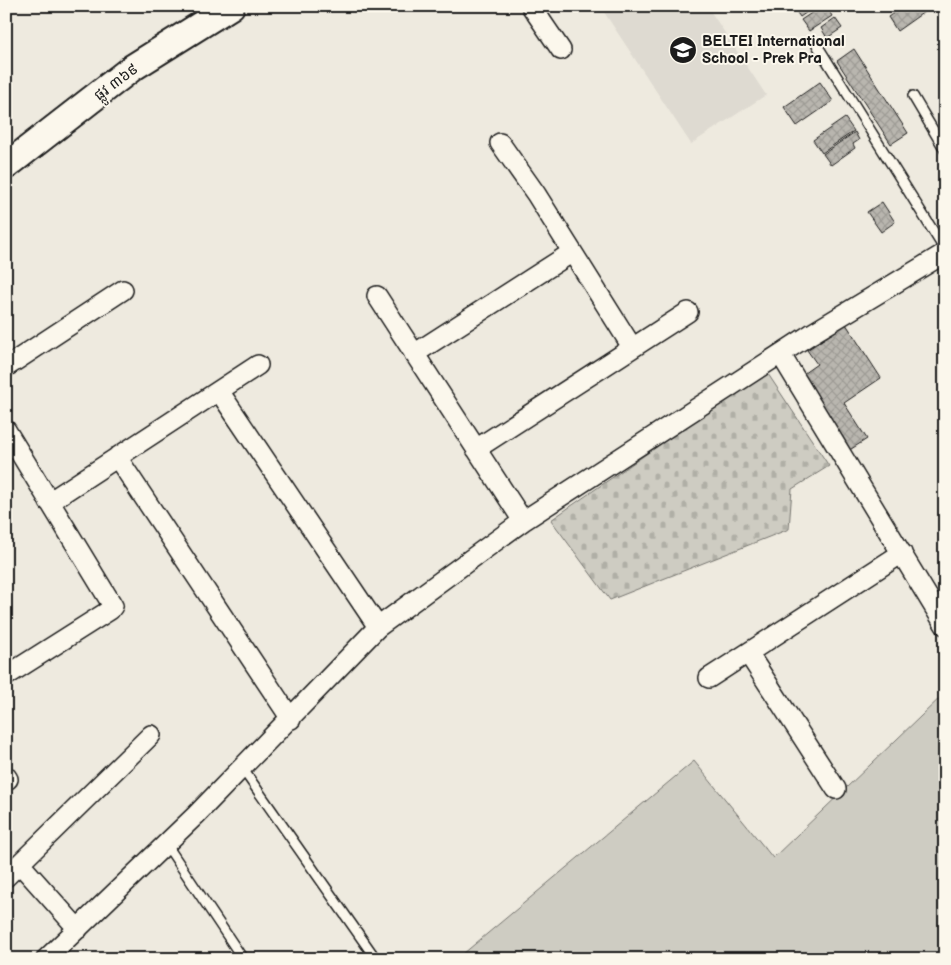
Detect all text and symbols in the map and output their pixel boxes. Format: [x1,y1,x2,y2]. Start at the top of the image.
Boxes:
place label: BELTEI International School - Prek Pra [702,32,845,68]
school or university icon: BELTEI International School - Prek Pra [668,35,698,65]
street label: ផ្លូវ ៣៦៩ [90,60,144,108]

